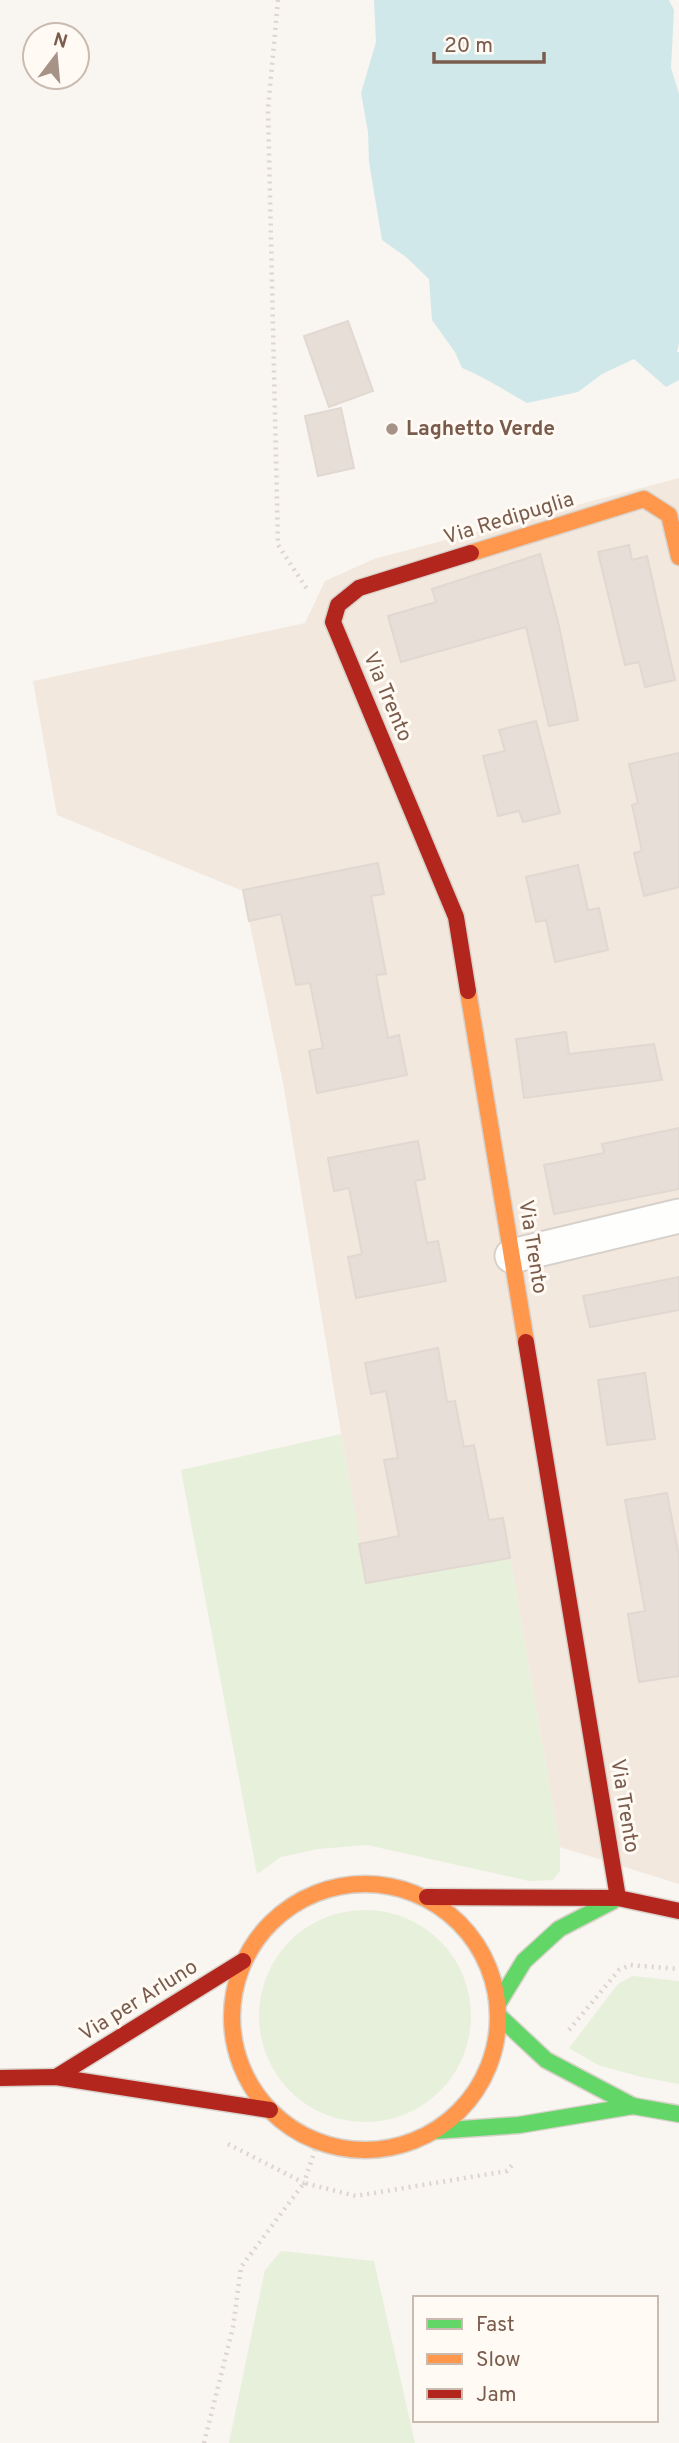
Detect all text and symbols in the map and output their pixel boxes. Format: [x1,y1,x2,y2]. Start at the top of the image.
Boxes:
north arrow [21,21,91,91]
scale bar [434,21,544,65]
text: N [50,28,70,55]
text: 20 m [444,33,493,60]
place label: Laghetto Verde [406,416,555,443]
marker: Laghetto Verde [384,421,400,437]
street label: Via Redipuglia [441,486,577,552]
street label: Via Trento [356,648,418,746]
street label: Via Trento [511,1198,553,1296]
street label: Via Trento [603,1757,645,1855]
street label: Via per Arluno [75,1954,203,2048]
legend [413,2296,658,2422]
text: Fast [476,2312,515,2339]
text: Slow [476,2347,521,2374]
text: Jam [476,2382,517,2409]

